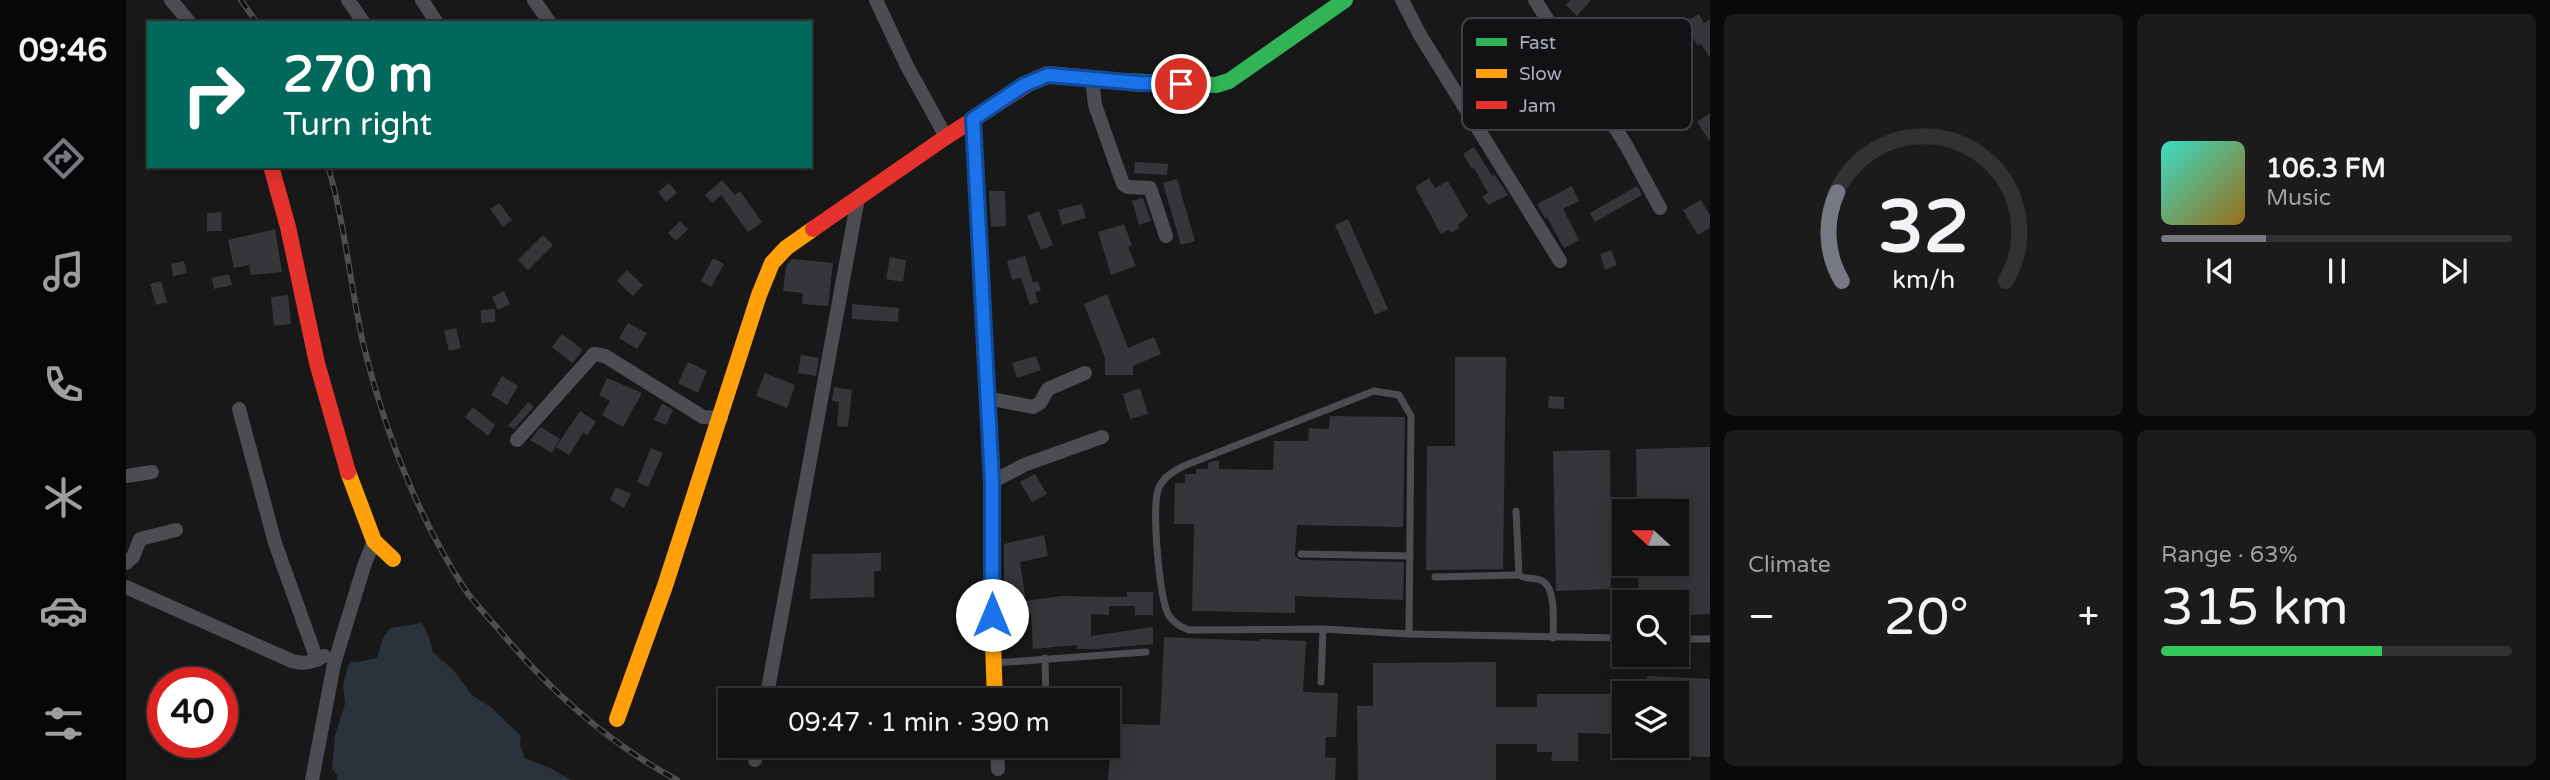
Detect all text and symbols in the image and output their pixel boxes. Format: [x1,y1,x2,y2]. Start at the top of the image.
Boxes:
legend [1462,18,1692,130]
text: 09:46 [19,32,107,70]
text: Fast [1519,32,1556,54]
text: 270 m [283,46,433,105]
icon: right [168,49,259,140]
pin [1151,54,1211,114]
text: Slow [1519,63,1562,85]
icon: arrive [1162,65,1200,103]
text: Jam [1519,95,1556,117]
text: Turn right [283,106,432,144]
icon: directions [39,134,88,183]
text: 106.3 FM [2266,153,2386,184]
text: Music [2266,184,2331,212]
text: 32 [1878,185,1969,273]
icon: music [39,247,88,296]
icon: previous [2201,252,2239,290]
icon: pause [2318,252,2356,290]
icon: next [2435,252,2473,290]
text: km/h [1892,265,1955,295]
icon: phone [39,360,88,409]
icon: climate [39,473,88,522]
north arrow [1612,499,1689,576]
map controls [1612,499,1689,758]
text: Range · 63% [2161,541,2297,569]
text: Climate [1748,551,1831,579]
text: 315 km [2161,576,2349,639]
position arrow [955,578,1029,652]
icon: car [39,586,88,635]
text: 20° [1884,586,1969,649]
button: search [1612,590,1689,667]
text: − [1748,594,1775,640]
text: + [2078,594,2099,640]
speed limit sign: 40 [147,667,238,758]
button: layers [1612,681,1689,758]
icon: filters [39,699,88,748]
text: 09:47 · 1 min · 390 m [788,707,1050,738]

